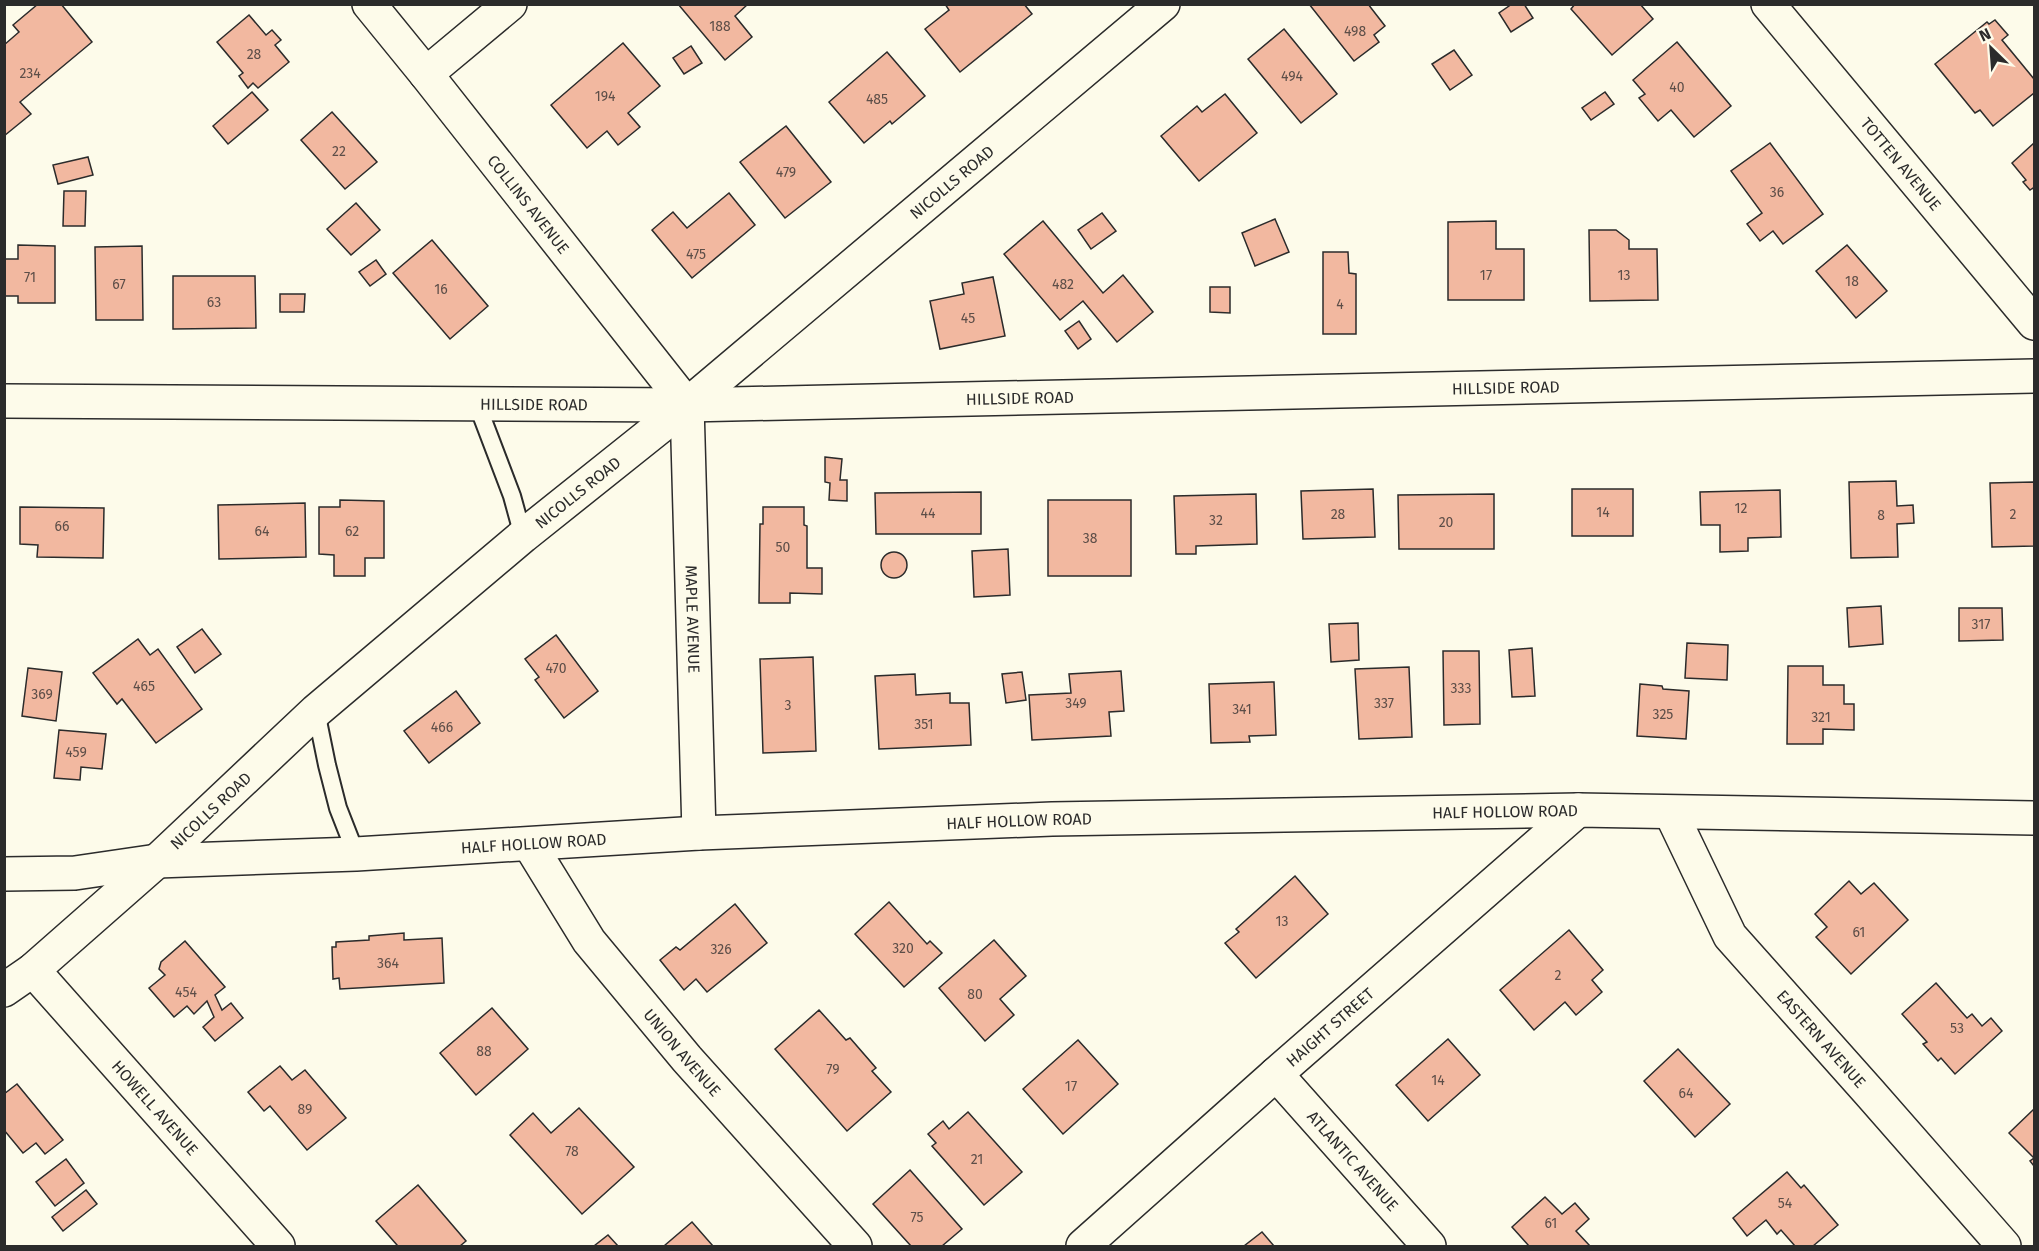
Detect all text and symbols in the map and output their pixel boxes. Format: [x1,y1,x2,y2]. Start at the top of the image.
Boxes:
house number: 188 [709,18,731,35]
north arrow [1961,18,2021,78]
house number: 498 [1344,23,1366,40]
text: N [1976,24,1994,46]
house number: 28 [247,46,262,63]
house number: 234 [19,65,41,82]
house number: 494 [1281,68,1303,85]
house number: 40 [1669,79,1685,96]
house number: 194 [595,88,616,105]
house number: 485 [866,91,888,108]
street label: TOTTEN AVENUE [1857,114,1945,214]
street label: NICOLLS ROAD [906,142,998,223]
house number: 22 [332,143,346,160]
street label: COLLINS AVENUE [483,151,573,258]
house number: 479 [776,164,796,181]
house number: 36 [1770,184,1784,201]
house number: 475 [686,246,706,263]
house number: 17 [1480,267,1492,284]
house number: 13 [1617,267,1631,284]
house number: 71 [24,269,36,286]
house number: 18 [1845,273,1859,290]
house number: 67 [112,276,126,293]
house number: 482 [1052,276,1074,293]
house number: 16 [434,281,448,298]
house number: 63 [207,294,221,311]
house number: 4 [1336,296,1344,313]
house number: 45 [961,310,975,327]
street label: HILLSIDE ROAD [1452,377,1560,399]
street label: HILLSIDE ROAD [966,388,1074,409]
street label: HILLSIDE ROAD [480,395,588,414]
street label: NICOLLS ROAD [531,453,625,533]
house number: 12 [1735,500,1748,517]
house number: 14 [1596,504,1610,521]
house number: 44 [921,505,936,522]
house number: 28 [1331,506,1346,523]
house number: 2 [2010,506,2017,523]
house number: 8 [1877,507,1885,524]
house number: 32 [1209,512,1223,529]
house number: 20 [1439,514,1454,531]
house number: 66 [55,518,69,535]
house number: 64 [255,523,270,540]
house number: 62 [345,523,359,540]
house number: 38 [1083,530,1098,547]
house number: 50 [776,539,791,556]
street label: MAPLE AVENUE [681,565,704,673]
house number: 317 [1972,616,1990,633]
house number: 470 [546,660,567,677]
house number: 465 [133,678,155,695]
house number: 333 [1451,680,1471,697]
house number: 369 [31,686,53,703]
house number: 349 [1065,695,1087,712]
house number: 337 [1374,695,1394,712]
house number: 3 [785,697,792,714]
house number: 341 [1232,701,1252,718]
house number: 325 [1653,706,1673,723]
house number: 321 [1811,709,1831,726]
house number: 351 [914,716,934,733]
house number: 466 [431,719,453,736]
house number: 459 [65,744,87,761]
street label: NICOLLS ROAD [167,768,255,853]
street label: HALF HOLLOW ROAD [1432,801,1578,822]
street label: HALF HOLLOW ROAD [946,809,1092,833]
street label: HALF HOLLOW ROAD [460,830,607,858]
house number: 13 [1275,913,1289,930]
house number: 61 [1853,924,1865,941]
house number: 320 [892,940,914,957]
house number: 326 [710,941,732,958]
house number: 364 [377,955,399,972]
house number: 2 [1555,967,1562,984]
street label: HAIGHT STREET [1282,983,1378,1071]
house number: 454 [175,984,197,1001]
house number: 80 [967,986,983,1003]
street label: EASTERN AVENUE [1773,986,1870,1092]
street label: UNION AVENUE [639,1005,725,1100]
house number: 53 [1950,1020,1964,1037]
house number: 88 [476,1043,492,1060]
street label: HOWELL AVENUE [108,1057,202,1159]
house number: 79 [826,1061,840,1078]
house number: 14 [1431,1072,1445,1089]
house number: 17 [1065,1078,1077,1095]
house number: 64 [1679,1085,1694,1102]
house number: 89 [298,1101,312,1118]
street label: ATLANTIC AVENUE [1303,1107,1402,1215]
house number: 78 [565,1143,579,1160]
house number: 21 [971,1151,983,1168]
house number: 54 [1778,1195,1793,1212]
house number: 75 [910,1209,924,1226]
house number: 61 [1545,1215,1557,1232]

